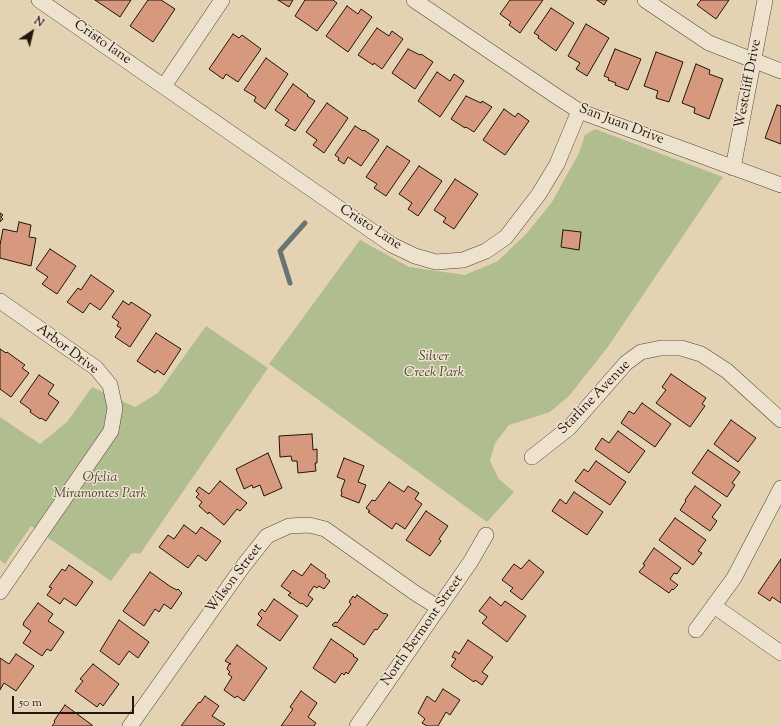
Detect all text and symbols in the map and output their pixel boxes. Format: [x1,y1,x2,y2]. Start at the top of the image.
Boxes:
north arrow [12,12,52,52]
text: N [31,13,47,31]
street label: Cristo lane [70,17,134,69]
street label: Westcliff Drive [732,38,766,130]
street label: San Juan Drive [576,101,666,149]
street label: Cristo Lane [336,202,404,254]
street label: Arbor Drive [33,321,101,379]
park label: Silver Creek Park [404,350,464,382]
street label: Starline Avenue [555,357,635,439]
park label: Ofelia Miramontes Park [53,471,147,504]
street label: Wilson Street [203,541,267,617]
street label: North Bermont Street [378,572,468,690]
scale bar [14,688,136,714]
text: 50 m [19,694,42,712]

